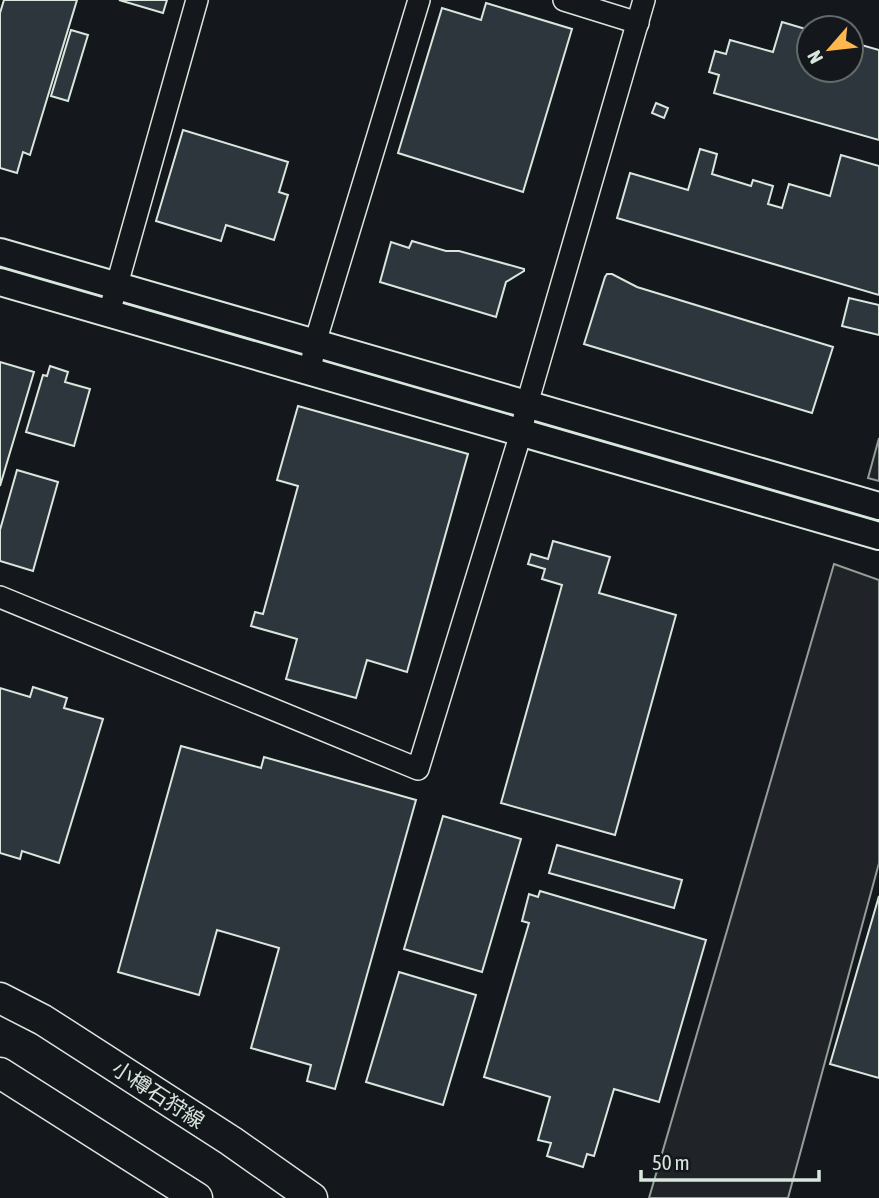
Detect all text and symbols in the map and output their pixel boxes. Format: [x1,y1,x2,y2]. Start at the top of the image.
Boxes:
north arrow [795,14,865,84]
text: N [803,47,827,67]
street label: 小樽石狩線 [108,1056,209,1133]
scale bar [641,1138,820,1182]
text: 50 m [652,1150,690,1174]

